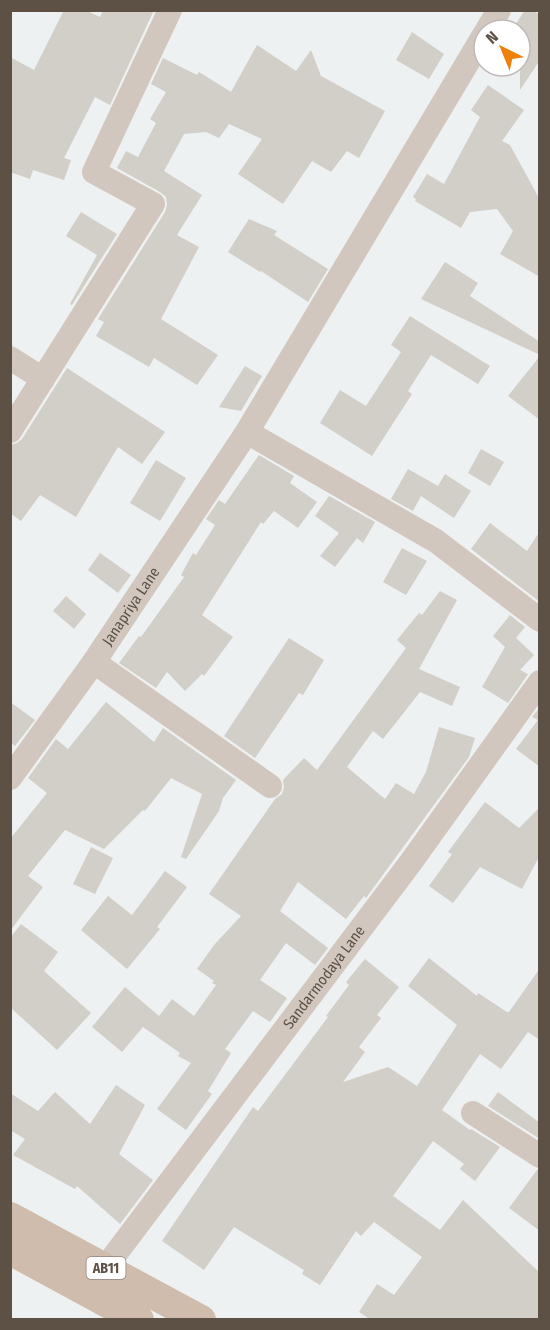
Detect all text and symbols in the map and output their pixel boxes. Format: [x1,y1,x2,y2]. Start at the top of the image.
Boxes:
north arrow [472,18,532,78]
text: N [482,27,502,48]
street label: Janapriya Lane [98,564,164,649]
street label: Sandarmodaya Lane [279,922,369,1032]
road number: AB11 [86,1257,126,1279]

